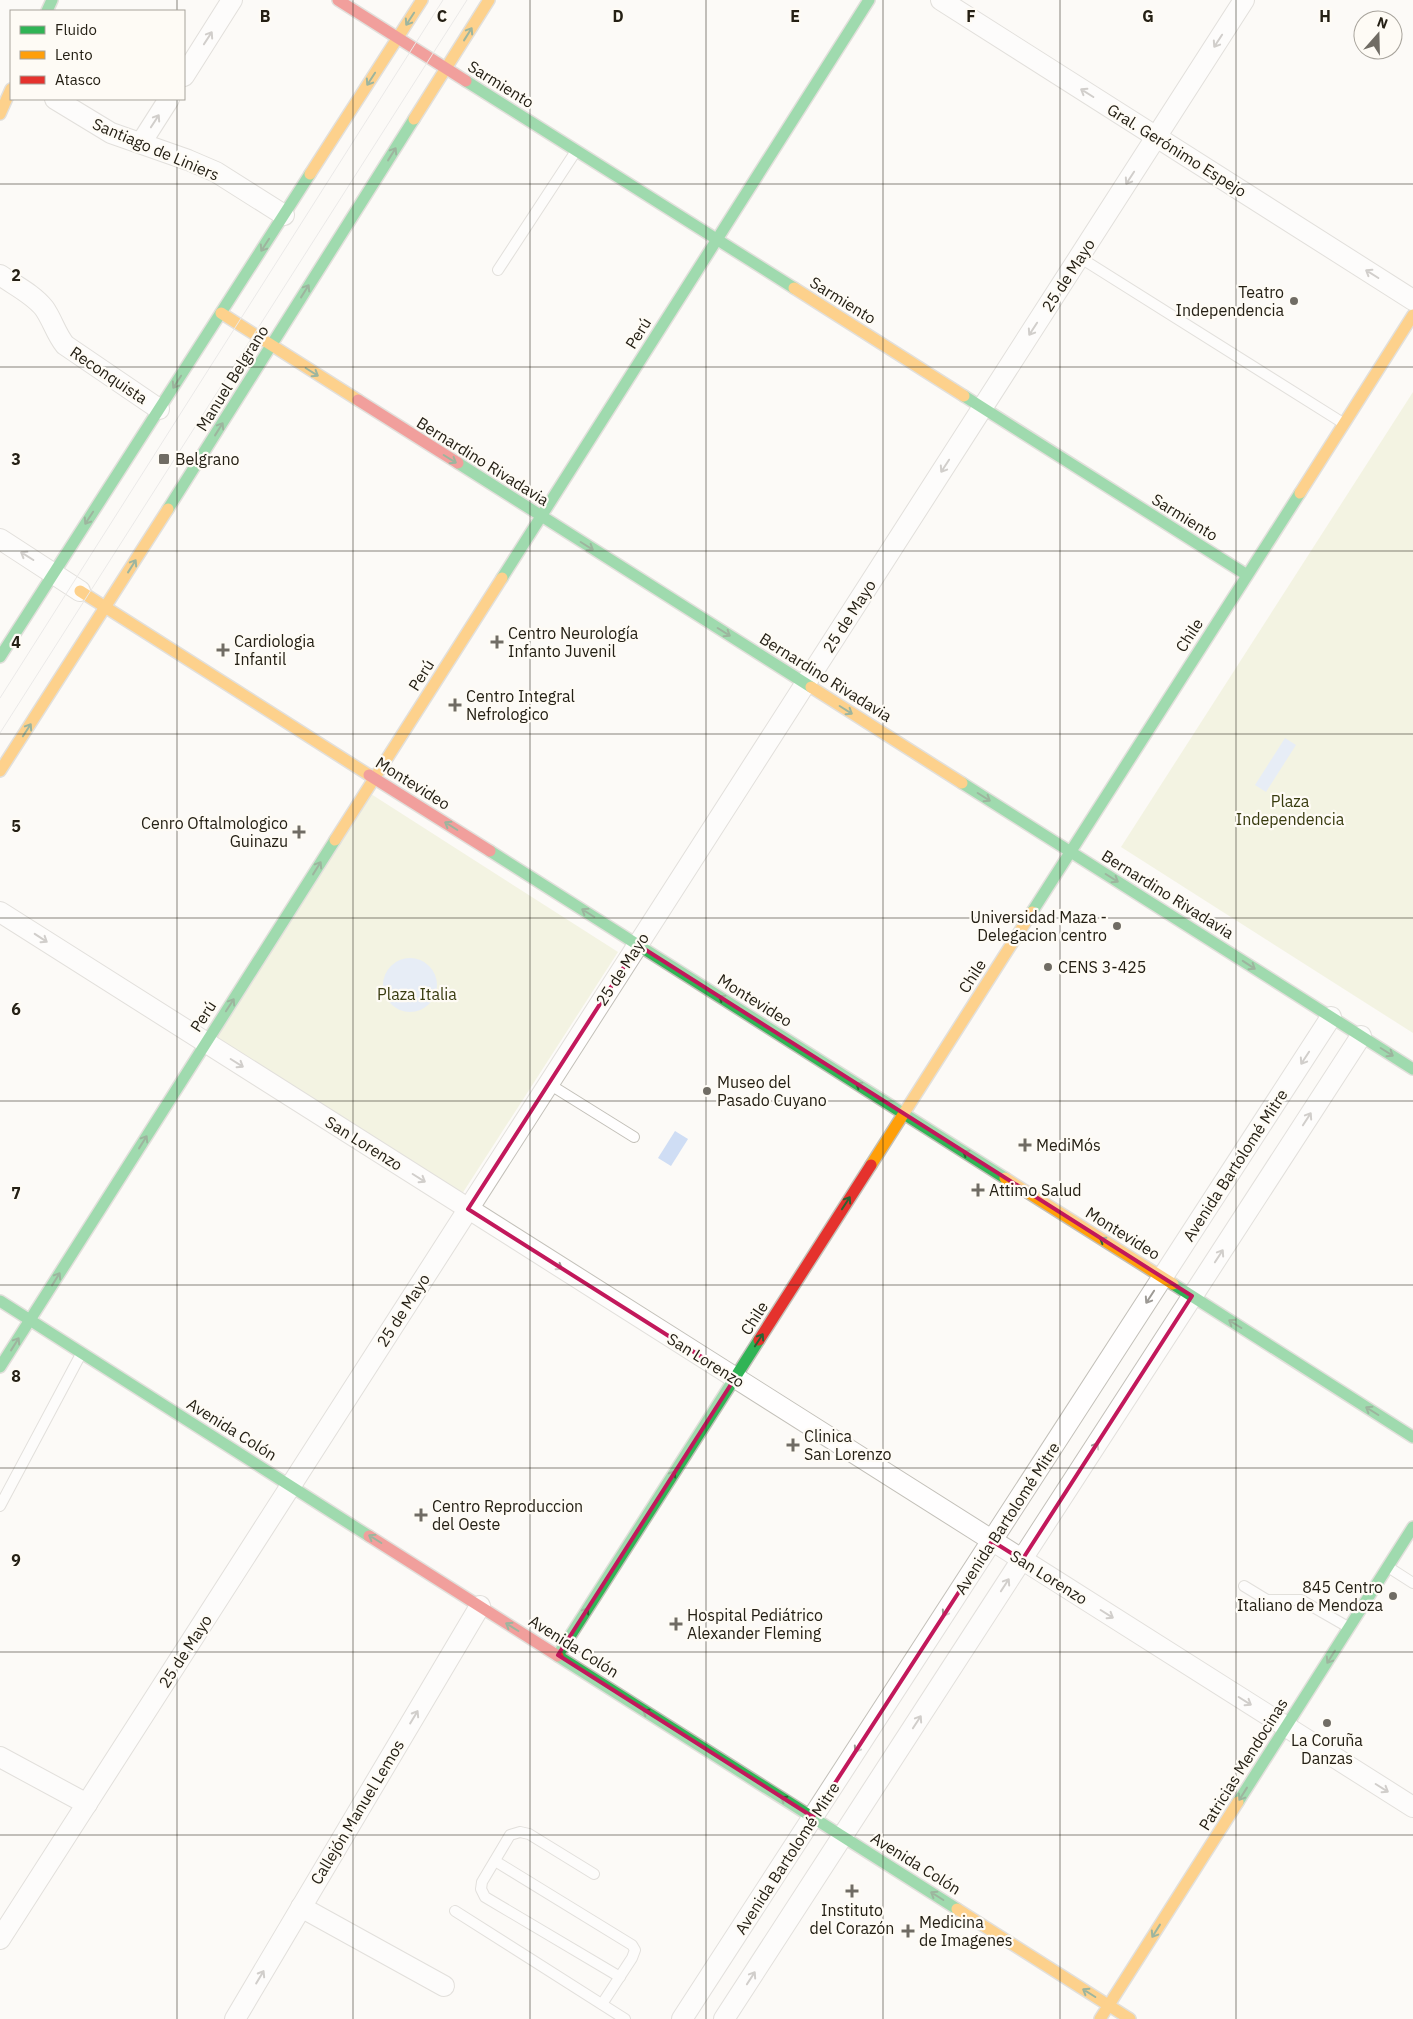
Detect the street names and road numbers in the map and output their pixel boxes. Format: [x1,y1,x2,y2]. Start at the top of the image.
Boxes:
street label: Sarmiento [464,56,538,112]
street label: Gral. Gerónimo Espejo [1104,99,1250,201]
street label: Santiago de Liniers [90,113,222,185]
street label: 25 de Mayo [1037,235,1099,315]
street label: Sarmiento [806,272,880,328]
street label: Perú [621,314,655,352]
street label: Manuel Belgrano [191,321,273,435]
street label: Reconquista [67,342,152,408]
street label: Bernardino Rivadavia [413,412,553,510]
street label: Sarmiento [1148,489,1222,545]
street label: 25 de Mayo [818,576,880,656]
street label: Chile [1171,614,1207,656]
street label: Bernardino Rivadavia [756,628,896,726]
street label: Perú [404,656,438,694]
street label: Montevideo [372,752,454,814]
street label: Bernardino Rivadavia [1098,845,1238,943]
street label: 25 de Mayo [591,929,653,1009]
street label: Chile [954,955,990,997]
street label: Montevideo [714,969,796,1031]
street label: Perú [186,997,220,1035]
street label: Avenida Bartolomé Mitre [1178,1085,1292,1245]
street label: San Lorenzo [322,1111,406,1175]
street label: Montevideo [1082,1202,1164,1264]
street label: 25 de Mayo [372,1270,434,1350]
street label: Chile [736,1297,772,1339]
street label: San Lorenzo [664,1328,748,1392]
street label: Avenida Colón [183,1393,281,1465]
street label: Avenida Bartolomé Mitre [950,1438,1064,1598]
street label: San Lorenzo [1007,1545,1091,1609]
street label: Avenida Colón [525,1610,623,1682]
street label: 25 de Mayo [154,1611,216,1691]
street label: Patricias Mendocinas [1194,1694,1292,1834]
street label: Callejón Manuel Lemos [306,1736,408,1888]
street label: Avenida Bartolomé Mitre [730,1778,844,1938]
street label: Avenida Colón [867,1827,965,1899]

